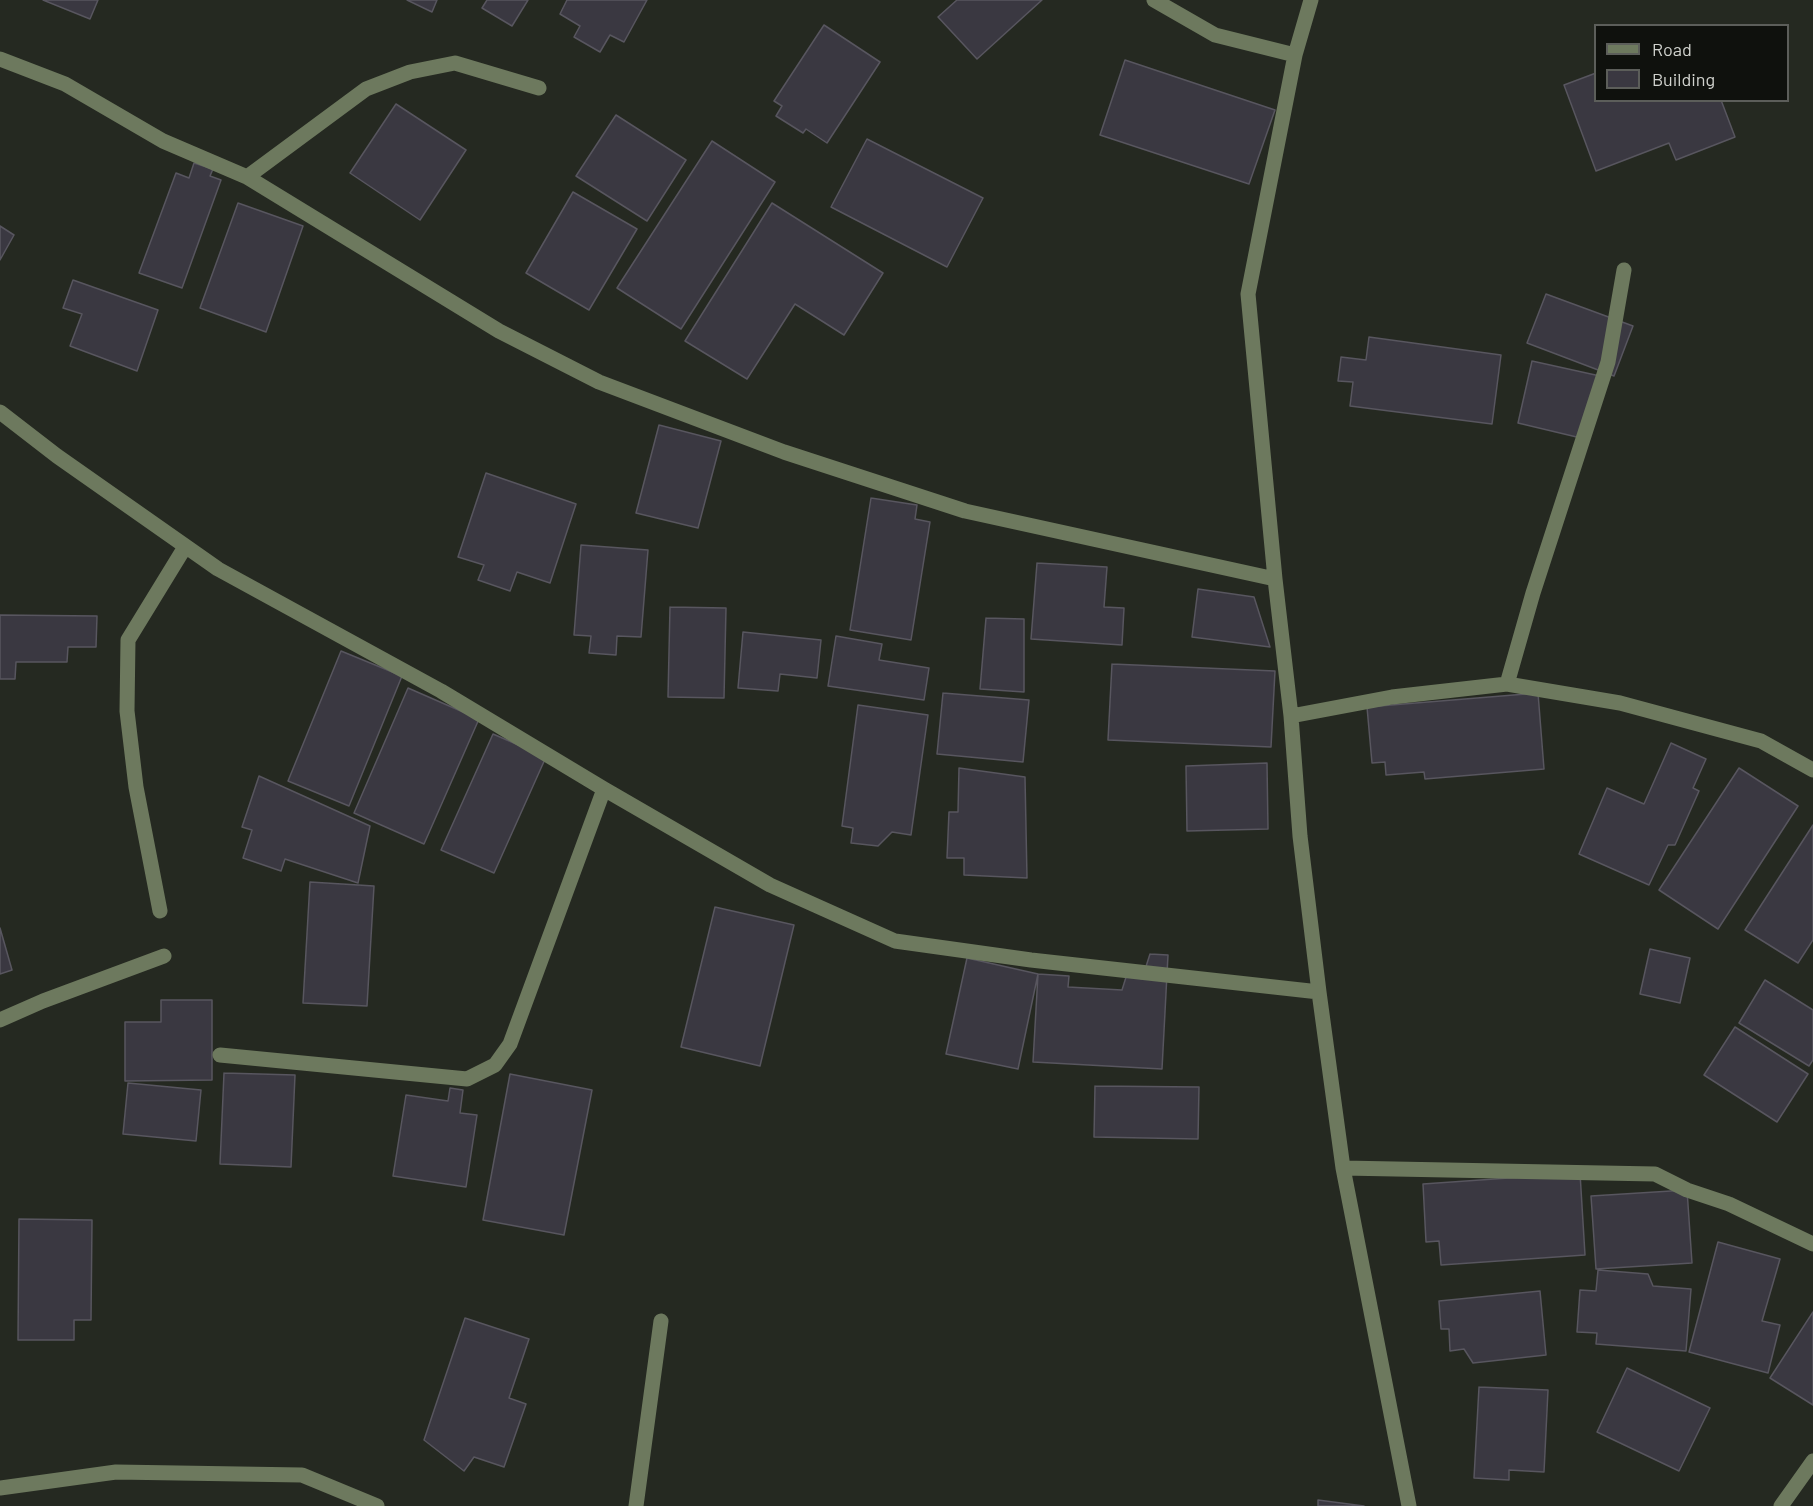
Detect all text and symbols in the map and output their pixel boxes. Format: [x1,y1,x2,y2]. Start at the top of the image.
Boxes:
legend [1594,24,1789,102]
text: Road [1652,38,1692,60]
text: Building [1652,68,1715,90]

